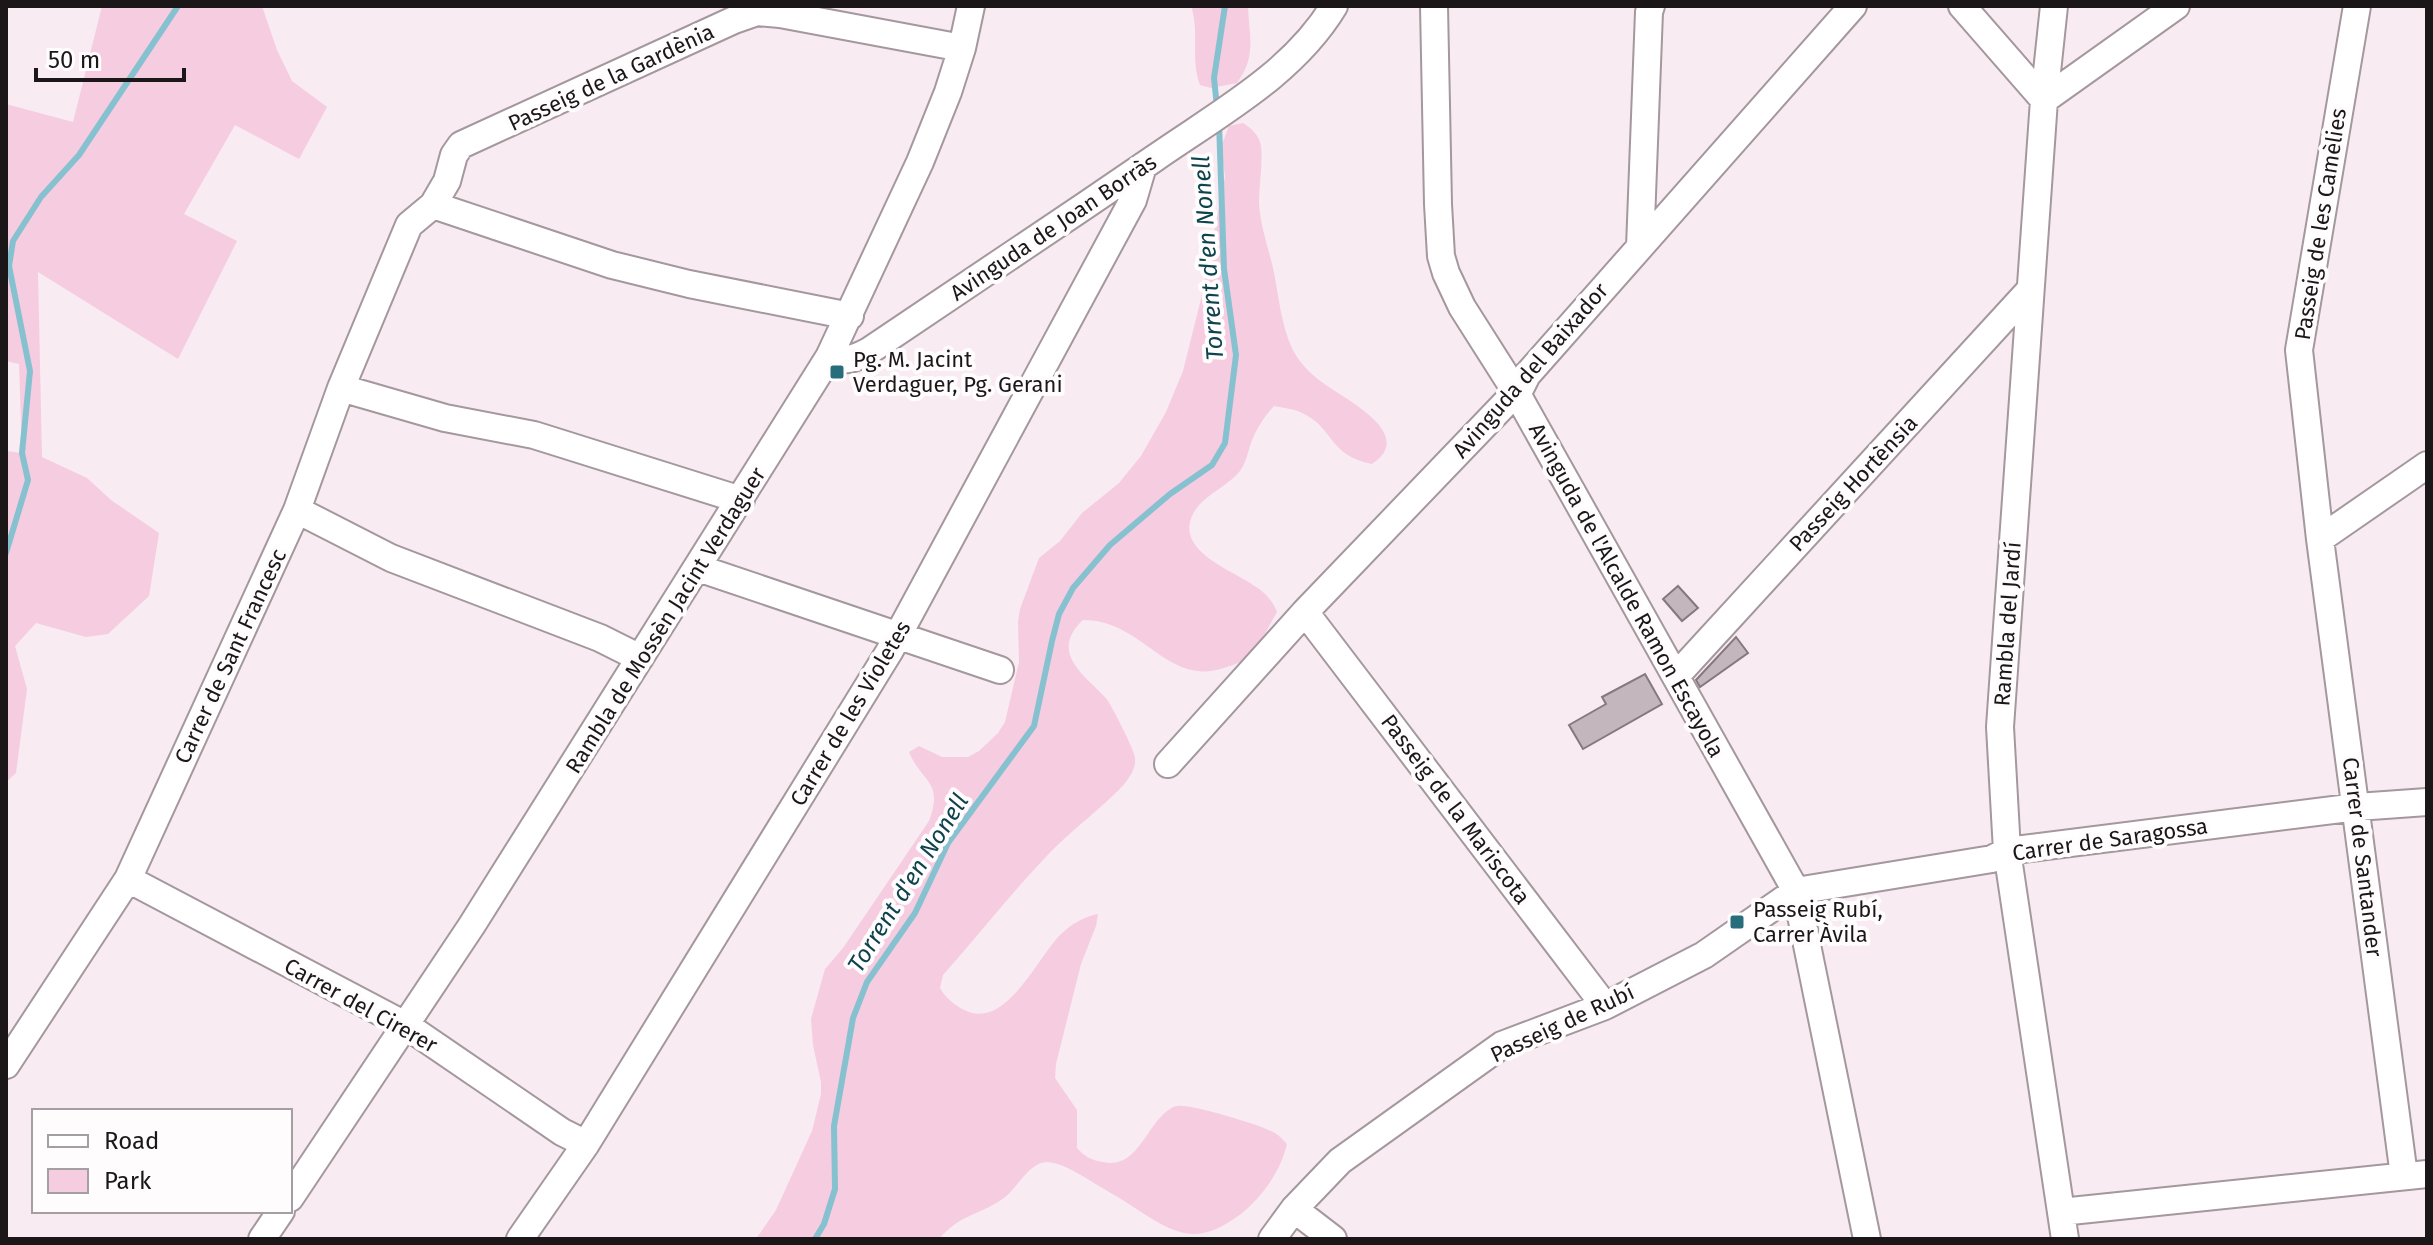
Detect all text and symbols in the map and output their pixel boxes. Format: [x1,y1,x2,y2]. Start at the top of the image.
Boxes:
street label: Passeig de la Gardènia [504,18,718,137]
scale bar [36,32,184,82]
text: 50 m [48,46,100,74]
street label: Passeig de les Camèlies [2289,106,2352,342]
street label: Avinguda de Joan Borràs [945,148,1162,307]
water label: Torrent d'en Nonell [1187,155,1229,361]
street label: Avinguda del Baixador [1447,277,1614,463]
place label: Pg. M. Jacint Verdaguer, Pg. Gerani [853,346,1063,398]
marker: Pg. M. Jacint Verdaguer, Pg. Gerani [828,363,846,381]
street label: Passeig Hortènsia [1783,410,1923,557]
street label: Avinguda de l'Alcalde Ramon Escayola [1523,418,1730,762]
street label: Rambla de Mossèn Jacint Verdaguer [560,462,771,778]
street label: Rambla del Jardí [1988,541,2027,707]
street label: Carrer de Sant Francesc [169,545,292,768]
street label: Carrer de les Violetes [784,616,916,811]
street label: Passeig de la Mariscota [1375,709,1536,910]
street label: Carrer de Santander [2337,756,2388,959]
water label: Torrent d'en Nonell [842,789,974,977]
street label: Carrer de Saragossa [2011,812,2210,867]
place label: Passeig Rubí, Carrer Àvila [1753,896,1883,948]
marker: Passeig Rubí, Carrer Àvila [1728,913,1746,931]
street label: Carrer del Cirerer [280,952,442,1059]
street label: Passeig de Rubí [1486,978,1638,1069]
legend [32,1109,292,1213]
text: Road [104,1127,159,1155]
text: Park [104,1167,152,1195]

